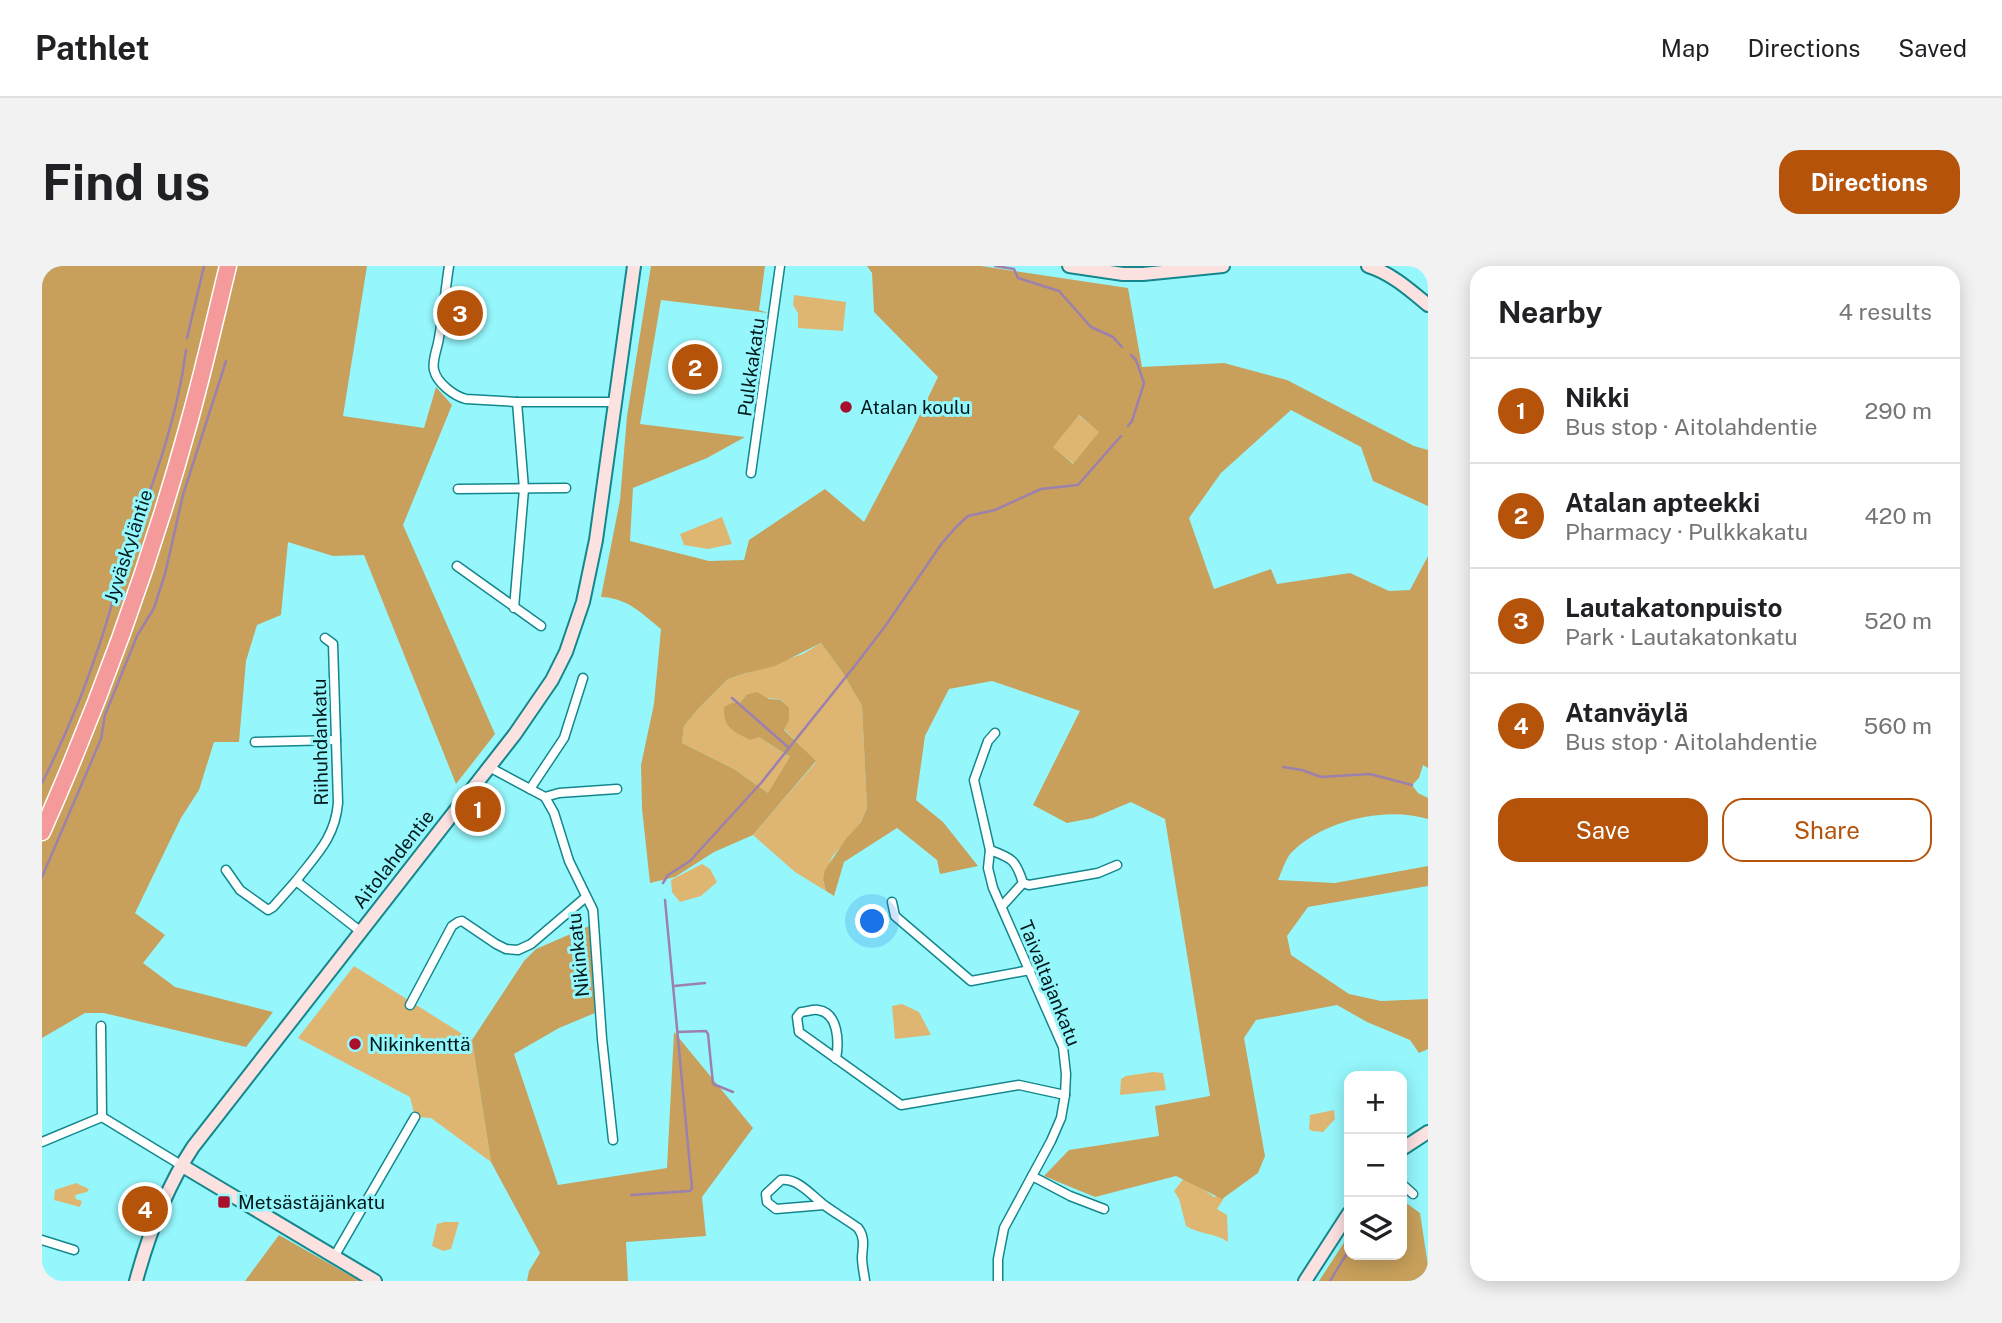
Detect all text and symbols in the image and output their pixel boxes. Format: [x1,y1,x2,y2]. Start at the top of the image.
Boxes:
text: Pathlet [35,29,150,67]
text: Map [1661,34,1710,62]
text: Directions [1748,34,1860,62]
text: Saved [1898,34,1967,62]
button: Directions [1779,150,1960,214]
text: Find us [42,153,210,211]
pin: 3 [437,287,483,339]
text: Nearby [1498,294,1602,330]
text: 4 results [1838,298,1932,325]
street label: Pulkkakatu [733,316,769,418]
pin: 2 [672,341,718,393]
text: Nikki [1565,382,1629,413]
place label: Atalan koulu [860,396,971,418]
text: 1 [1516,397,1526,424]
text: 290 m [1865,397,1932,424]
marker: Atalan koulu [838,399,854,415]
text: Bus stop · Aitolahdentie [1565,413,1817,440]
street label: Jyväskyläntie [99,487,157,605]
text: Atalan apteekki [1565,487,1760,518]
text: 2 [1514,502,1528,529]
text: 420 m [1864,502,1932,529]
text: Pharmacy · Pulkkakatu [1565,518,1808,545]
text: Lautakatonpuisto [1565,592,1782,623]
text: 3 [1513,607,1529,634]
text: 520 m [1864,607,1932,634]
text: Park · Lautakatonkatu [1565,623,1798,650]
street label: Riihuhdankatu [308,678,332,806]
text: Atanväylä [1565,697,1688,728]
text: 4 [1513,712,1529,739]
text: 560 m [1864,712,1932,739]
text: Bus stop · Aitolahdentie [1565,728,1817,755]
pin: 1 [455,783,501,835]
button: Save [1498,798,1708,862]
button: Share [1722,798,1932,862]
street label: Aitolahdentie [348,805,438,913]
your location [855,904,889,938]
street label: Nikinkatu [563,912,593,998]
street label: Taivaltajankatu [1015,917,1085,1049]
place label: Nikinkenttä [369,1033,470,1055]
marker: Nikinkenttä [347,1036,363,1052]
map controls [1344,1071,1407,1260]
button: + [1344,1071,1407,1134]
button: − [1344,1134,1407,1197]
pin: 4 [122,1183,168,1235]
place label: Metsästäjänkatu [238,1191,385,1213]
marker: Metsästäjänkatu [216,1194,232,1210]
button: layers [1344,1197,1407,1260]

